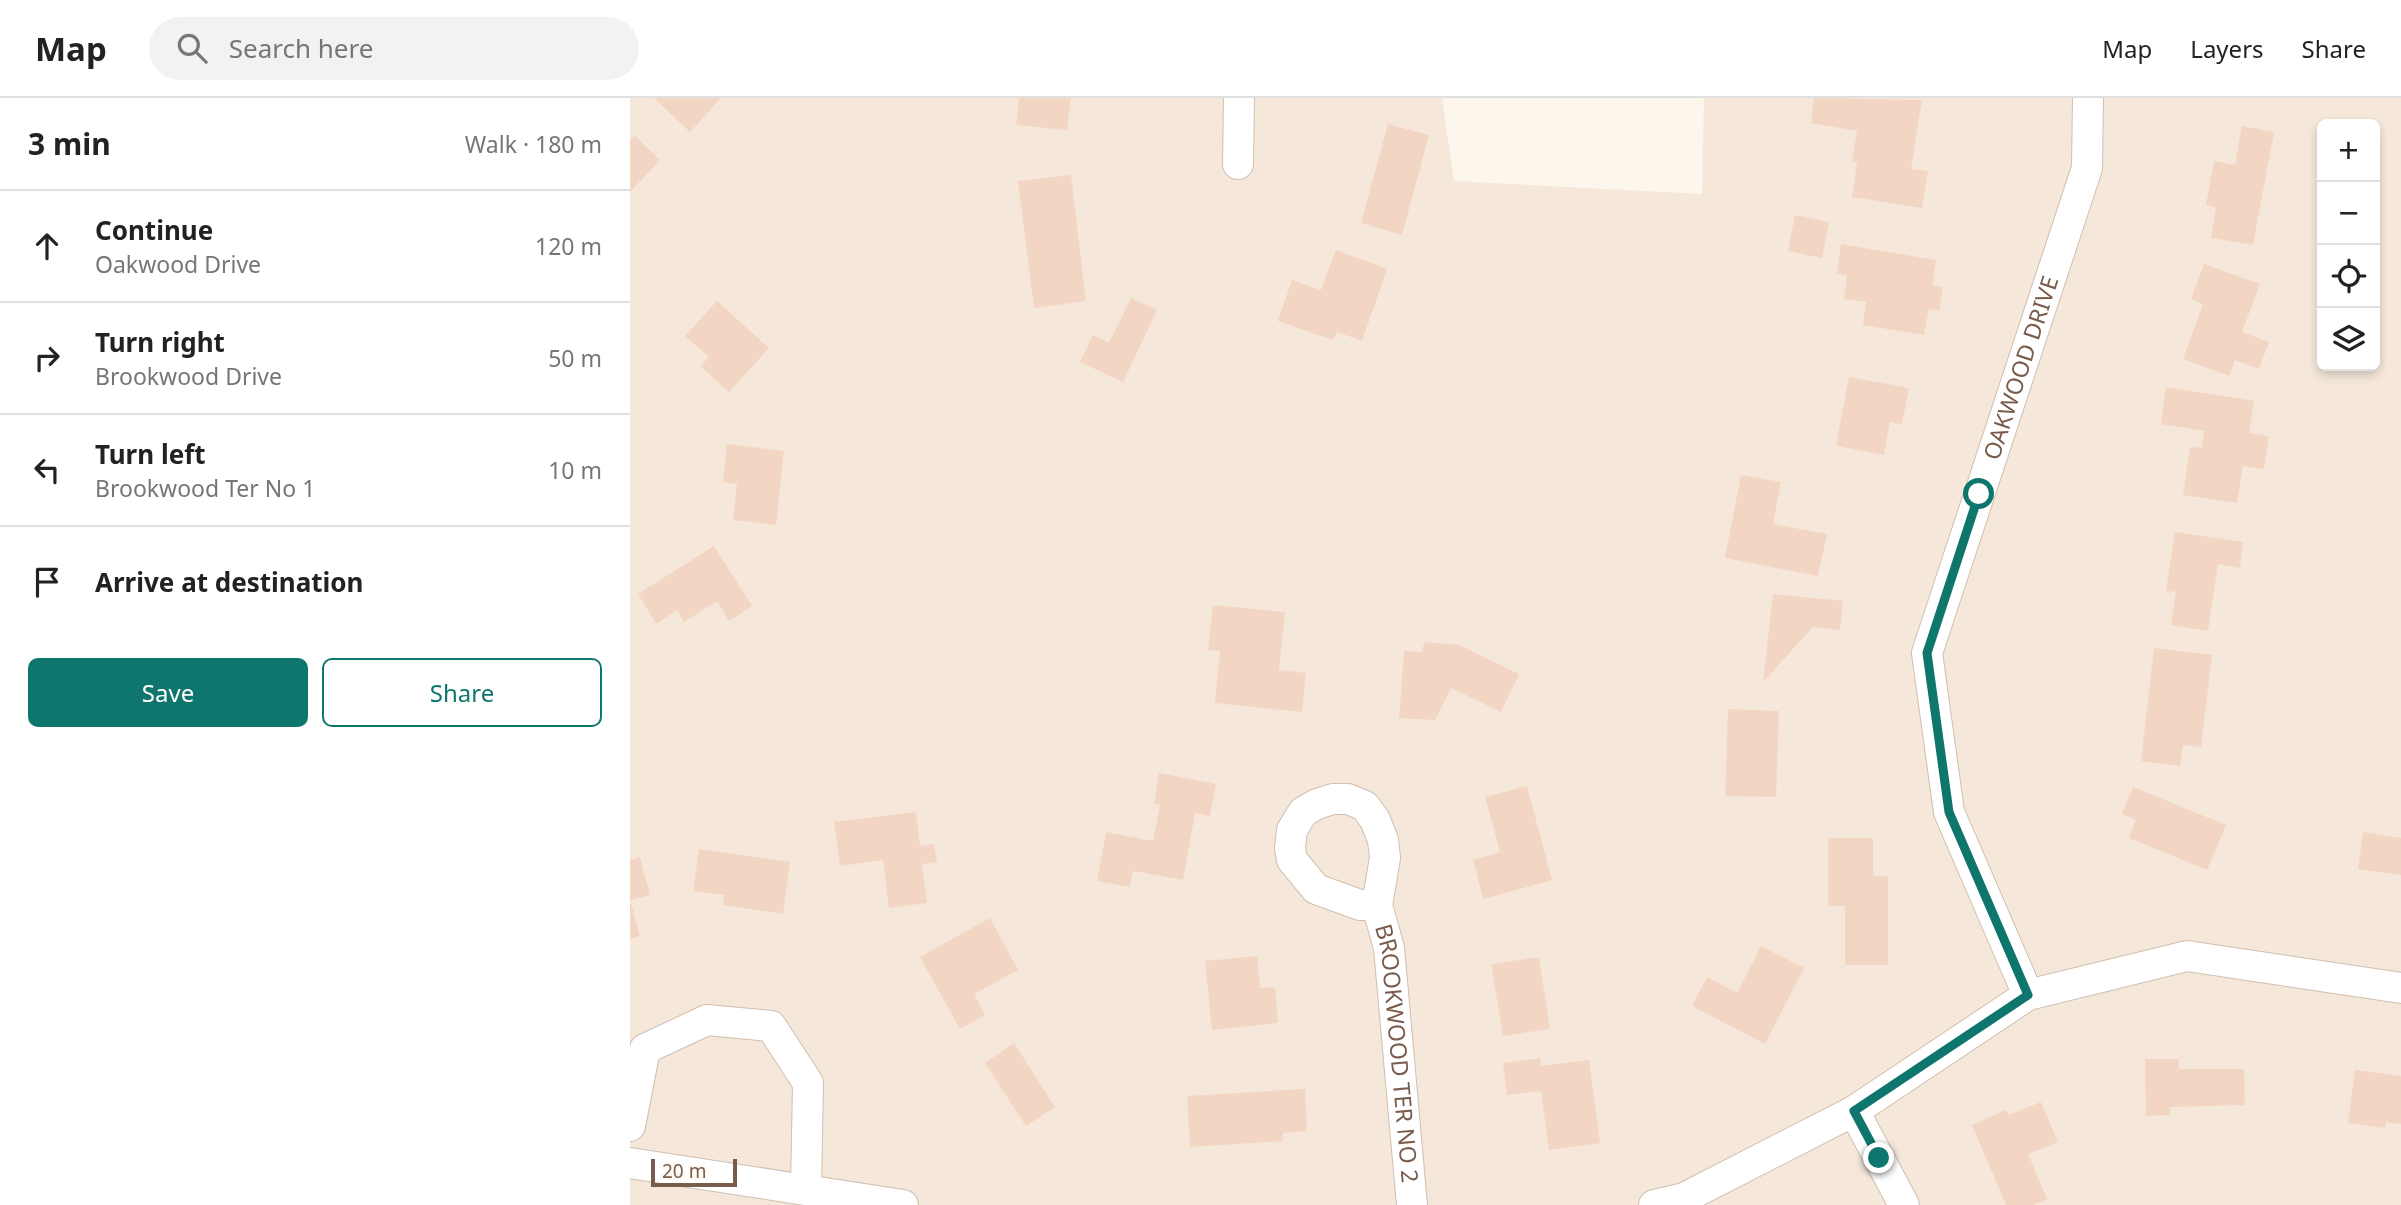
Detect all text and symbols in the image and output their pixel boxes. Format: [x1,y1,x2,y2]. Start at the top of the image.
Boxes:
search box [149,17,639,80]
text: Map [35,26,107,71]
icon: search [173,29,211,67]
text: Search here [229,30,373,66]
text: Map [2102,32,2152,65]
text: Layers [2190,32,2264,65]
text: Share [2302,32,2366,65]
map controls [2317,119,2380,371]
button: + [2317,119,2380,182]
text: 3 min [28,123,111,164]
text: Walk · 180 m [465,128,602,160]
button: − [2317,182,2380,245]
text: Continue [95,212,213,248]
icon: ahead [28,227,66,265]
text: 120 m [535,230,602,262]
button: locate [2317,245,2380,308]
text: Oakwood Drive [95,248,261,280]
street label: OAKWOOD DRIVE [1975,272,2065,464]
button: layers [2317,308,2380,371]
text: Turn right [95,324,225,360]
icon: right [28,339,66,377]
text: 50 m [548,342,602,374]
text: Brookwood Drive [95,360,282,392]
text: Turn left [95,436,206,472]
icon: left [28,451,66,489]
text: 10 m [548,454,602,486]
text: Brookwood Ter No 1 [95,472,315,504]
route start [1963,478,1994,509]
icon: arrive [28,563,66,601]
text: Arrive at destination [95,564,364,600]
button: Save [28,658,308,727]
button: Share [322,658,602,727]
street label: BROOKWOOD TER NO 2 [1368,920,1427,1184]
route end [1863,1142,1894,1173]
scale bar [651,1156,737,1188]
text: 20 m [662,1158,706,1184]

